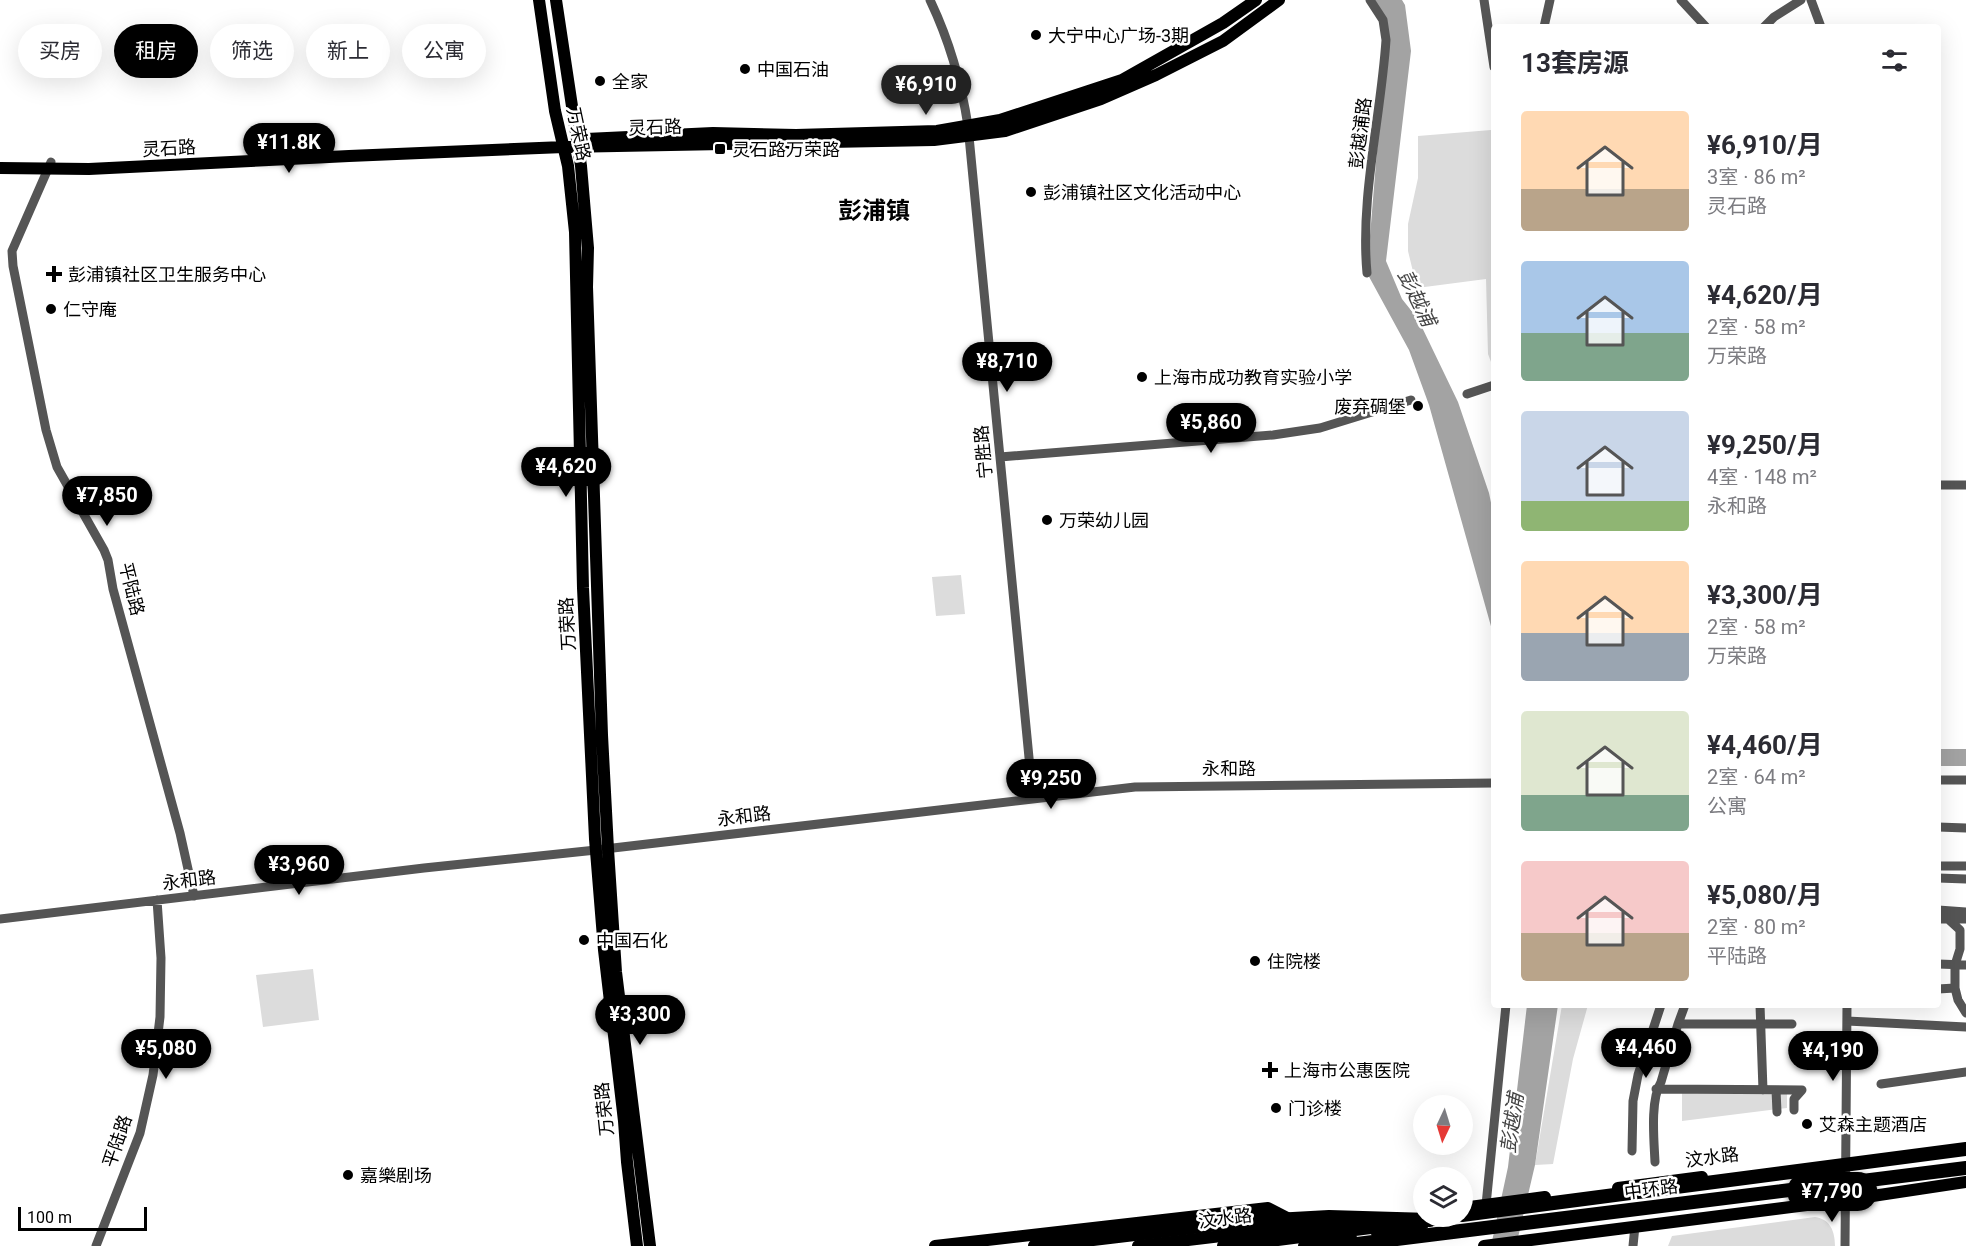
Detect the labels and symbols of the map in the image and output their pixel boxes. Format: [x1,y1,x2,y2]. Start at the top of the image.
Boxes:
place label: 大宁中心广场-3期 [1048,25,1189,46]
marker: 大宁中心广场-3期 [1029,28,1043,42]
place label: 中国石油 [757,59,829,80]
marker: 中国石油 [738,62,752,76]
pin: ¥6,910 [877,65,975,116]
place label: 全家 [612,71,648,92]
marker: 全家 [593,74,607,88]
street label: 彭越浦路 [1345,96,1375,170]
street label: 万荣路 [563,105,595,163]
street label: 灵石路 [628,116,682,138]
pin: ¥11.8K [240,123,338,174]
street label: 灵石路 [141,136,197,160]
place label: 灵石路万荣路 [732,139,840,160]
marker: 灵石路万荣路 [713,142,727,156]
place label: 彭浦镇社区文化活动中心 [1043,182,1241,203]
marker: 彭浦镇社区文化活动中心 [1024,185,1038,199]
district label: 彭浦镇 [838,197,910,225]
place label: 彭浦镇社区卫生服务中心 [68,264,266,285]
marker: 彭浦镇社区卫生服务中心 [45,265,63,283]
water label: 彭越浦 [1393,266,1442,333]
place label: 仁守庵 [63,299,117,320]
marker: 仁守庵 [44,302,58,316]
pin: ¥8,710 [958,342,1056,393]
place label: 上海市成功教育实验小学 [1154,367,1352,388]
marker: 上海市成功教育实验小学 [1135,370,1149,384]
place label: 废弃碉堡 [1334,396,1406,417]
marker: 废弃碉堡 [1411,399,1425,413]
pin: ¥5,860 [1162,403,1260,454]
street label: 宁胜路 [970,424,996,480]
pin: ¥4,620 [517,447,615,498]
pin: ¥7,850 [58,476,156,527]
place label: 万荣幼儿园 [1059,510,1149,531]
marker: 万荣幼儿园 [1040,513,1054,527]
street label: 平陆路 [115,560,149,618]
street label: 万荣路 [555,596,579,652]
street label: 永和路 [1202,758,1256,779]
pin: ¥9,250 [1002,759,1100,810]
street label: 永和路 [716,802,772,830]
pin: ¥3,960 [250,845,348,896]
street label: 永和路 [161,866,217,894]
place label: 中国石化 [596,930,668,951]
marker: 中国石化 [577,933,591,947]
place label: 住院楼 [1267,951,1321,972]
marker: 住院楼 [1248,954,1262,968]
pin: ¥3,300 [591,995,689,1046]
pin: ¥4,460 [1597,1028,1695,1079]
pin: ¥5,080 [117,1029,215,1080]
pin: ¥4,190 [1784,1031,1882,1082]
place label: 上海市公惠医院 [1284,1060,1410,1081]
marker: 上海市公惠医院 [1261,1061,1279,1079]
street label: 万荣路 [591,1081,617,1137]
water label: 彭越浦 [1496,1089,1528,1154]
north arrow [1413,1095,1473,1155]
place label: 门诊楼 [1288,1098,1342,1119]
marker: 门诊楼 [1269,1101,1283,1115]
street label: 平陆路 [98,1112,136,1170]
place label: 艾森主题酒店 [1819,1114,1927,1135]
marker: 艾森主题酒店 [1800,1117,1814,1131]
street label: 汶水路 [1684,1143,1740,1171]
place label: 嘉樂剧场 [360,1165,432,1186]
marker: 嘉樂剧场 [341,1168,355,1182]
pin: ¥7,790 [1783,1172,1881,1223]
street label: 中环路 [1623,1175,1679,1203]
scale bar [18,1204,147,1232]
street label: 汶水路 [1197,1204,1253,1232]

